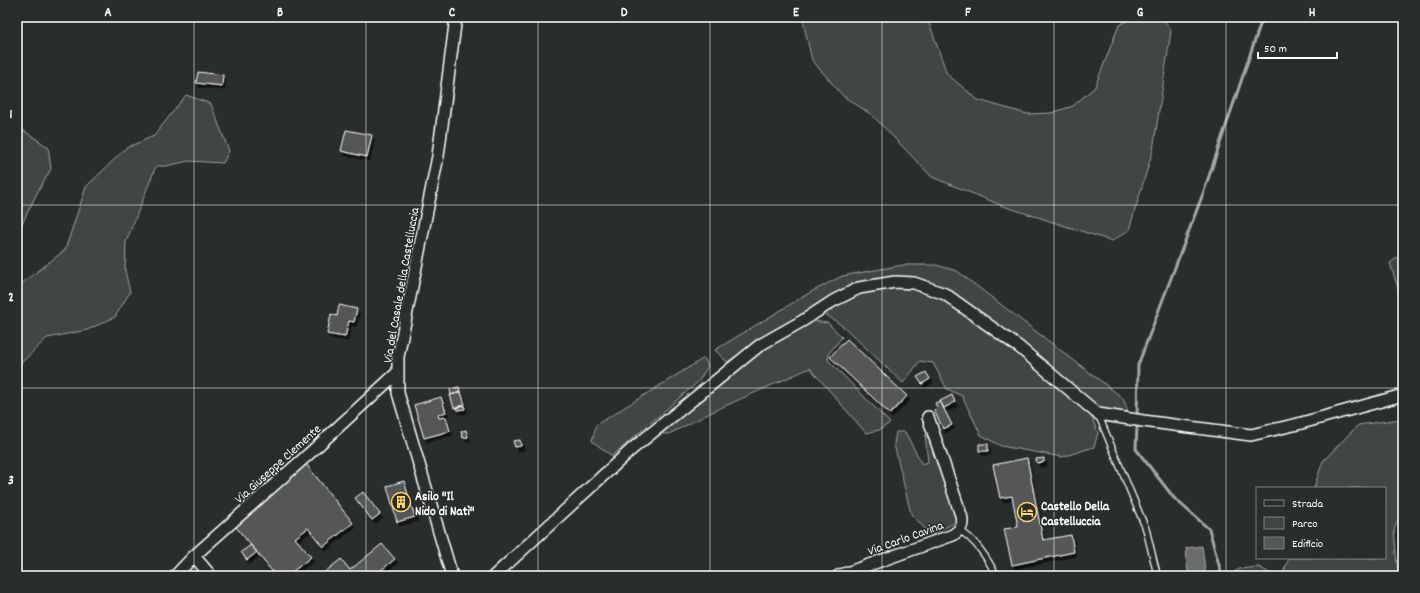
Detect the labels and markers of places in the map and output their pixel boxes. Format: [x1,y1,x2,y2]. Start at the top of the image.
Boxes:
place label: Asilo "Il Nido di Natì" [415,488,475,522]
building icon: Asilo "Il Nido di Natì" [390,491,412,513]
place label: Castello Della Castelluccia [1041,498,1110,532]
hotel icon: Castello Della Castelluccia [1016,501,1038,523]

